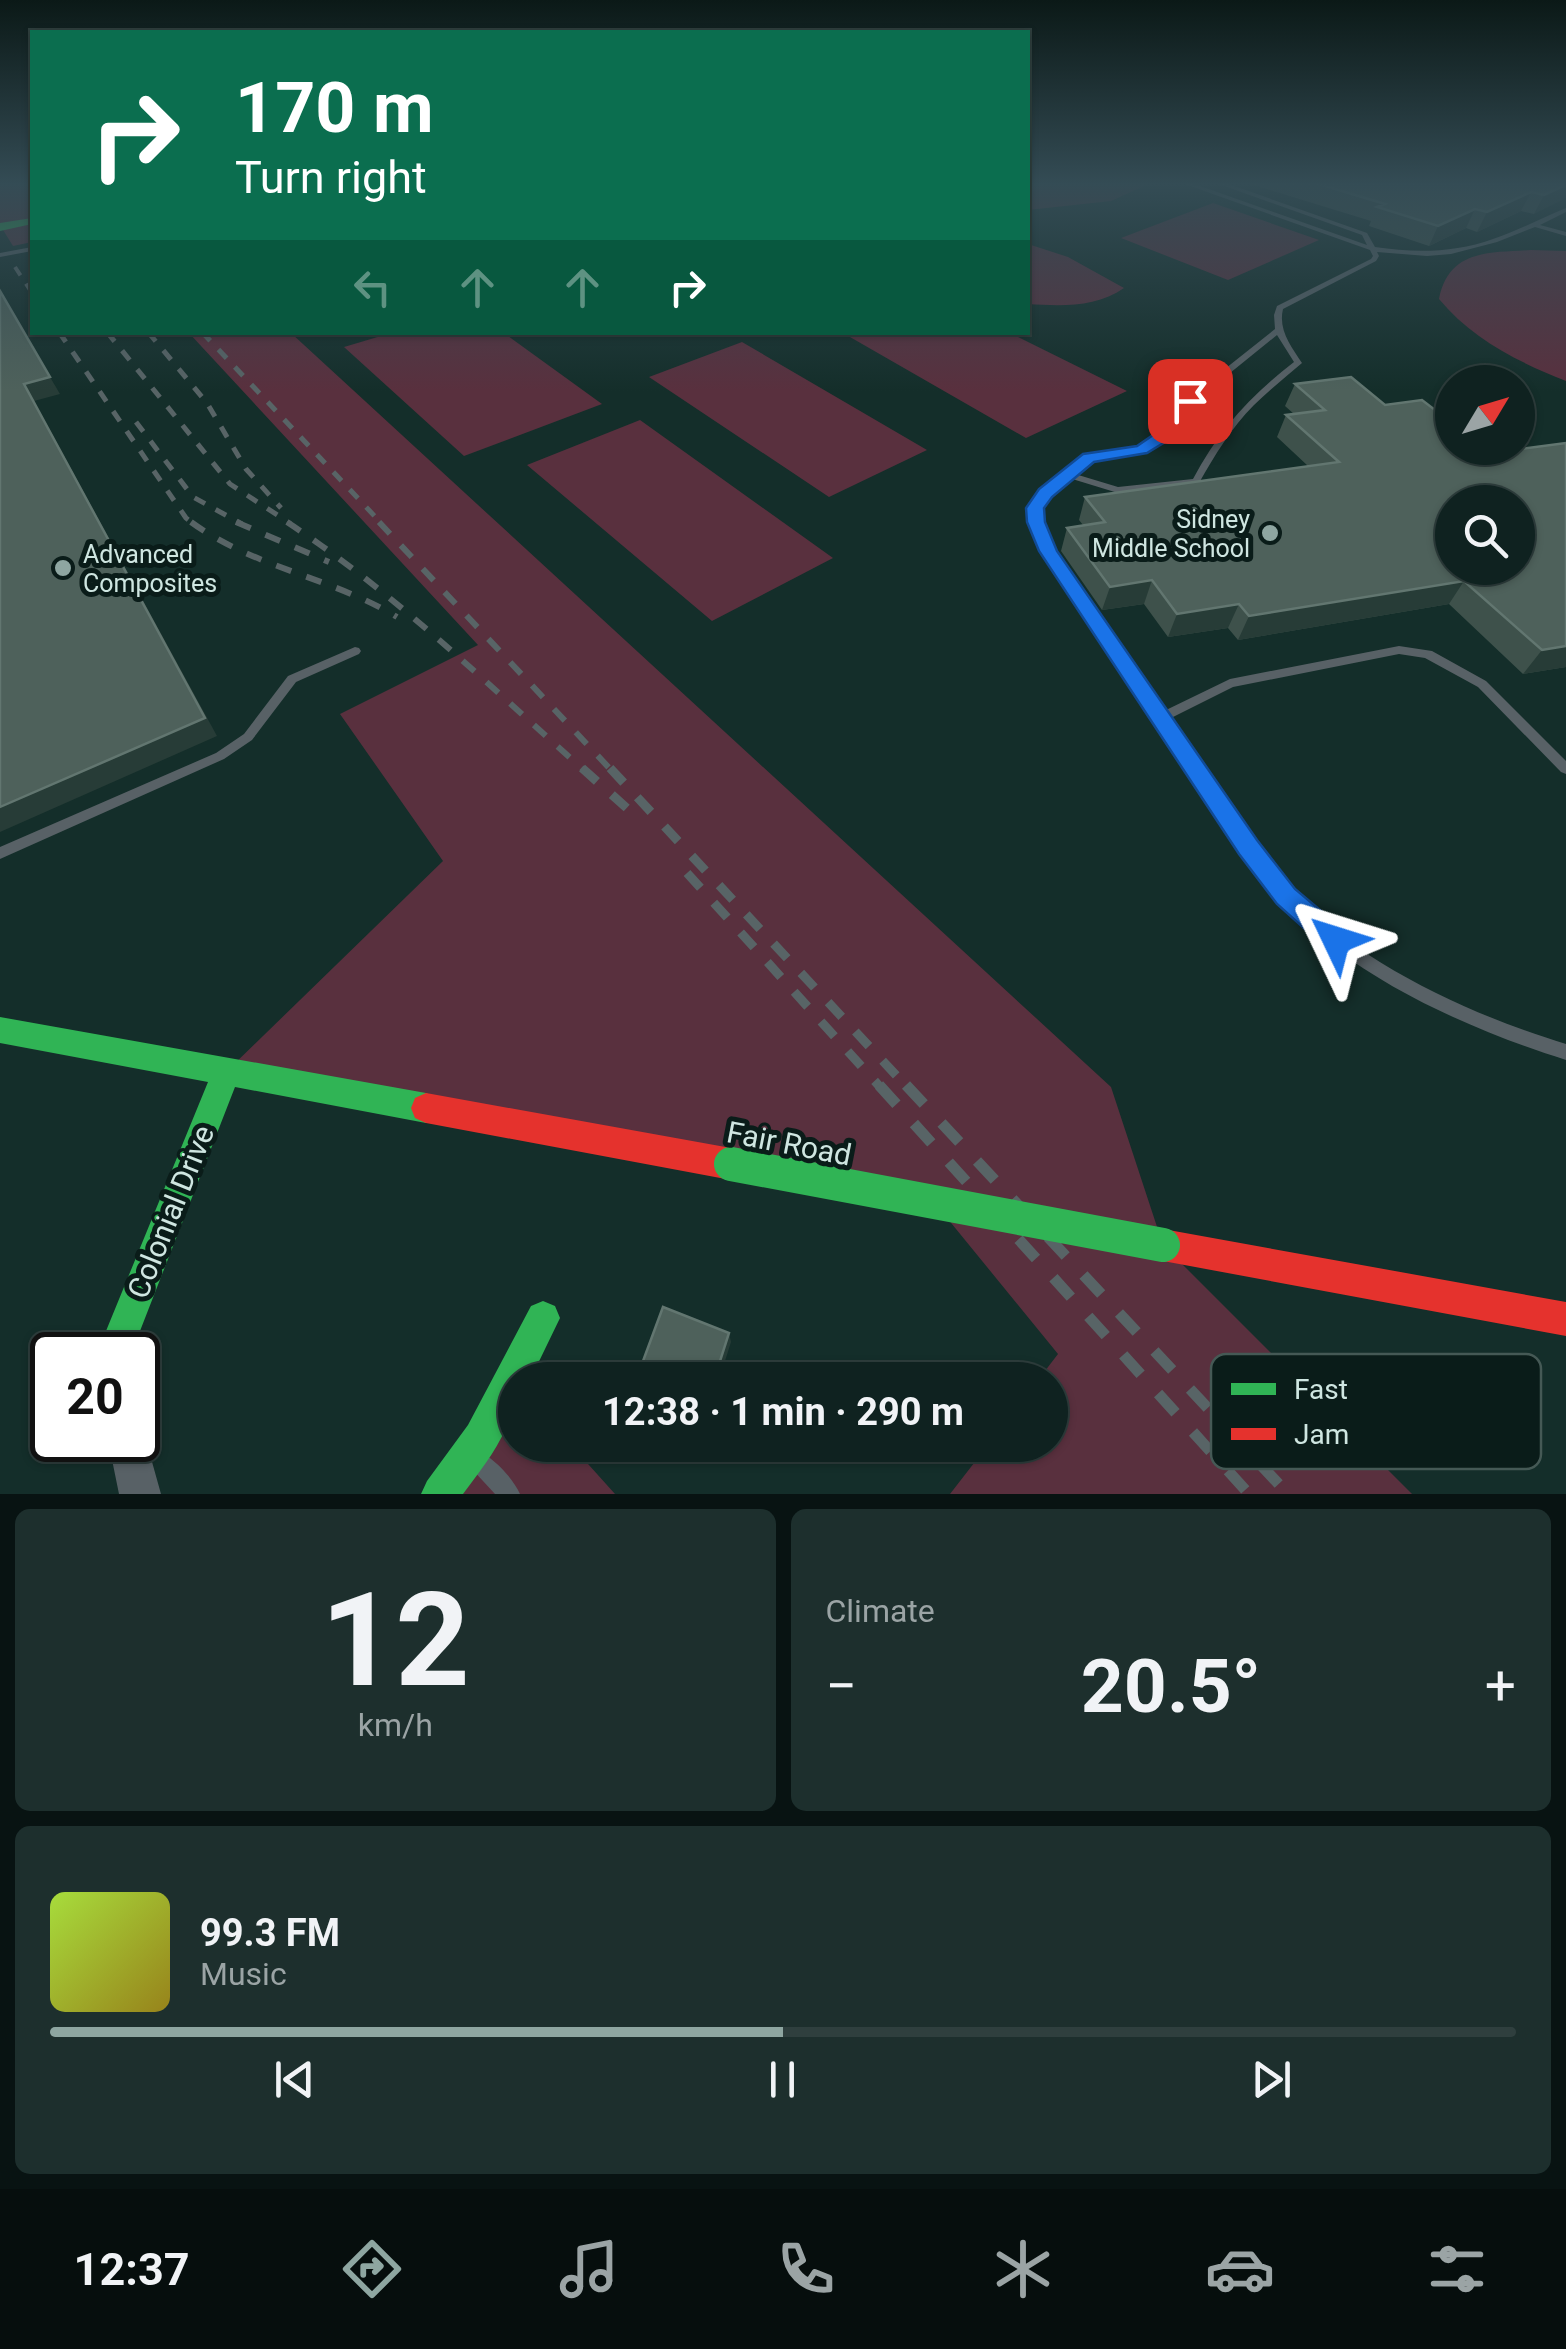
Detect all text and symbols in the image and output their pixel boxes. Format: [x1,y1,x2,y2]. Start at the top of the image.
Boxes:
text: 170 m [235,67,434,149]
icon: right [70,70,200,200]
text: Turn right [235,151,427,204]
icon: left [345,260,400,315]
icon: ahead [450,260,505,315]
icon: ahead [555,260,610,315]
icon: right [660,260,715,315]
pin [1148,359,1233,444]
north arrow [1435,365,1535,465]
map controls [1435,365,1535,585]
icon: arrive [1163,374,1218,429]
button: search [1435,485,1535,585]
place label: Sidney Middle School [1092,505,1250,563]
marker: Sidney Middle School [1259,522,1281,544]
place label: Advanced Composites [83,540,217,598]
marker: Advanced Composites [52,557,74,579]
position arrow [1284,888,1388,992]
street label: Fair Road [724,1114,854,1173]
street label: Colonial Drive [120,1120,221,1303]
speed limit sign: 20 [30,1332,160,1462]
legend [1211,1354,1541,1469]
text: Fast [1294,1373,1348,1406]
text: 12:38 · 1 min · 290 m [602,1390,964,1434]
text: Jam [1294,1418,1349,1451]
text: 12 [321,1564,470,1717]
text: Climate [826,1592,935,1630]
text: 20.5° [1081,1642,1261,1730]
text: − [826,1654,857,1718]
text: + [1485,1654,1516,1718]
text: km/h [358,1706,433,1744]
text: 99.3 FM [200,1911,340,1955]
text: Music [200,1955,287,1993]
icon: previous [267,2052,322,2107]
icon: pause [755,2052,810,2107]
icon: next [1244,2052,1299,2107]
icon: directions [337,2234,407,2304]
icon: music [554,2234,624,2304]
icon: phone [771,2234,841,2304]
icon: climate [988,2234,1058,2304]
icon: car [1205,2234,1275,2304]
icon: filters [1422,2234,1492,2304]
text: 12:37 [74,2243,190,2296]

